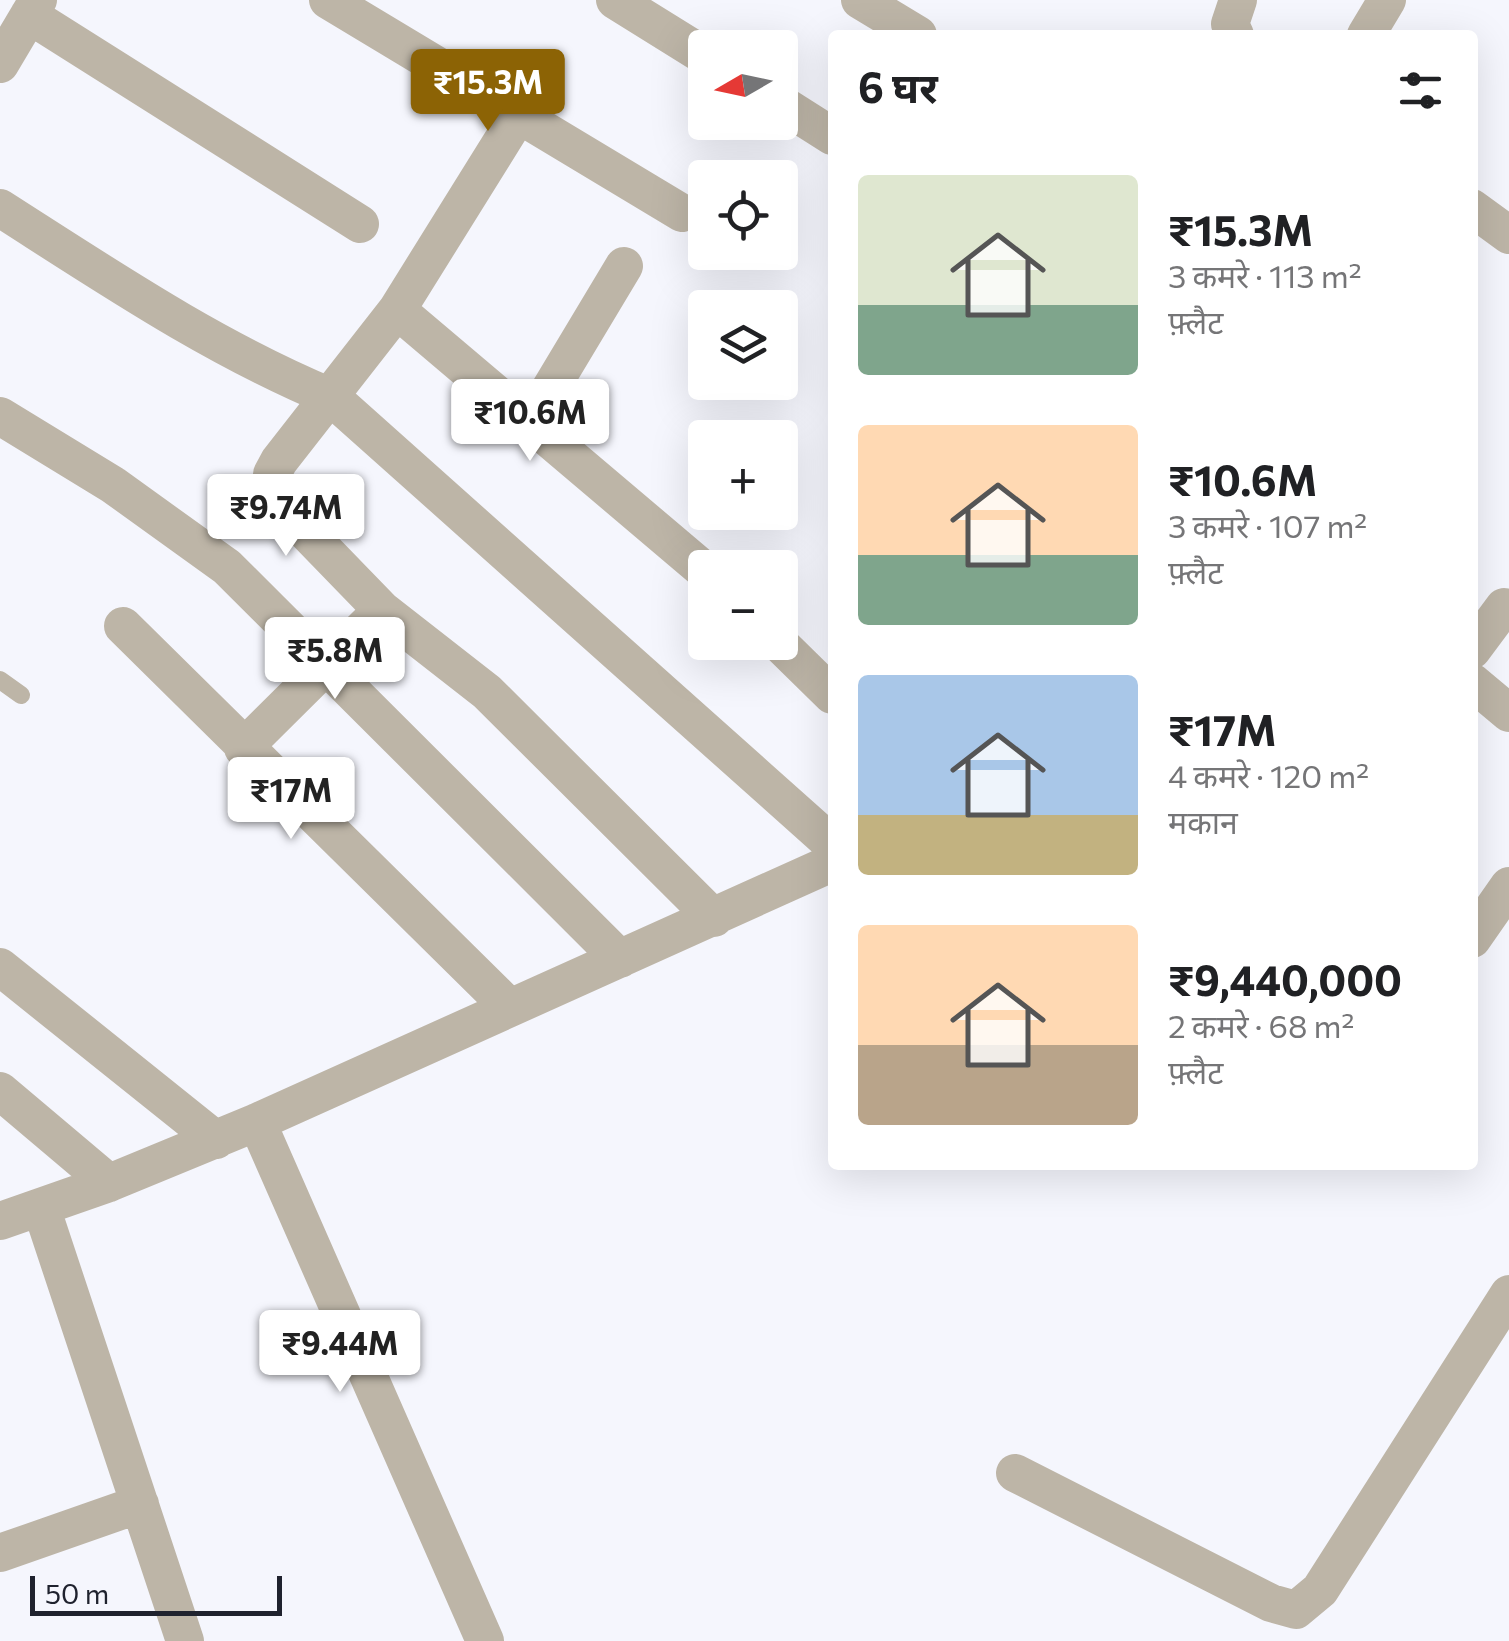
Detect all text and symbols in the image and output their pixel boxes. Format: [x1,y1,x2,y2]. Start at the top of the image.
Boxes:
north arrow [688,30,798,140]
map controls [688,30,798,660]
pin: ₹15.3M [407,49,569,134]
text: 6 घर [858,60,938,112]
text: ₹15.3M [433,61,543,101]
icon: filters [1393,63,1448,118]
button: locate [688,160,798,270]
text: ₹15.3M [1168,203,1313,255]
icon: home [938,215,1058,335]
text: 3 कमरे · 113 m² [1168,255,1362,295]
button: layers [688,290,798,400]
text: फ़्लैट [1168,301,1223,341]
pin: ₹10.6M [449,379,611,464]
text: ₹10.6M [473,391,587,431]
button: + [688,420,798,530]
text: ₹10.6M [1168,453,1317,505]
icon: home [938,465,1058,585]
pin: ₹9.74M [205,474,367,559]
text: ₹9.74M [229,486,343,526]
text: 3 कमरे · 107 m² [1168,505,1367,545]
button: − [688,550,798,660]
text: फ़्लैट [1168,551,1223,591]
pin: ₹5.8M [265,617,405,702]
text: ₹5.8M [287,629,383,669]
text: ₹17M [1168,703,1277,755]
icon: home [938,715,1058,835]
text: 4 कमरे · 120 m² [1168,755,1369,795]
pin: ₹17M [232,757,350,842]
text: ₹17M [250,769,332,809]
text: मकान [1168,801,1238,841]
text: ₹9,440,000 [1168,953,1402,1005]
icon: home [938,965,1058,1085]
text: 2 कमरे · 68 m² [1168,1005,1354,1045]
text: फ़्लैट [1168,1051,1223,1091]
pin: ₹9.44M [259,1310,421,1395]
text: ₹9.44M [281,1322,399,1362]
scale bar [30,1571,282,1616]
text: 50 m [45,1576,109,1610]

